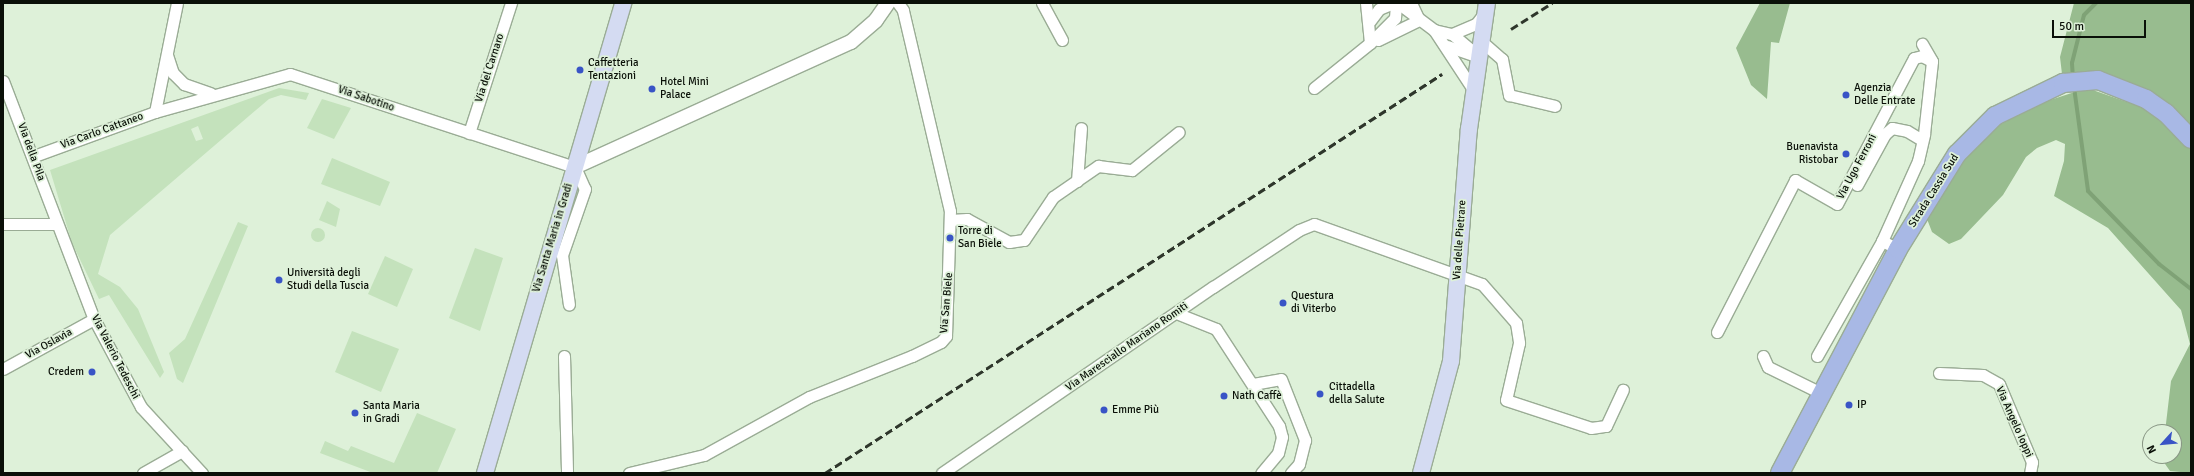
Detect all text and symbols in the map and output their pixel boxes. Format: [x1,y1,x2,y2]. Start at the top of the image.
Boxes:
scale bar [2054,12,2148,38]
text: 50 m [2059,19,2084,34]
street label: Via del Carnaro [473,32,507,104]
place label: Caffetteria Tentazioni [588,57,638,83]
marker: Caffetteria Tentazioni [575,65,585,75]
place label: Hotel Mini Palace [660,76,709,102]
place label: Agenzia Delle Entrate [1854,82,1916,108]
street label: Via Sabotino [336,83,396,115]
marker: Hotel Mini Palace [647,84,657,94]
marker: Agenzia Delle Entrate [1841,90,1851,100]
street label: Via Carlo Cattaneo [59,110,145,152]
street label: Via della Pila [14,121,48,183]
street label: Via Ugo Ferroni [1834,132,1880,202]
place label: Buenavista Ristobar [1786,141,1838,167]
marker: Buenavista Ristobar [1841,149,1851,159]
street label: Strada Cassia Sud [1906,152,1962,230]
street label: Via Santa Maria in Gradi [530,182,576,294]
street label: Via delle Pietrare [1451,200,1469,280]
place label: Torre di San Biele [958,225,1002,251]
marker: Torre di San Biele [945,233,955,243]
place label: Università degli Studi della Tuscia [287,267,369,293]
street label: Via San Biele [938,272,956,334]
marker: Università degli Studi della Tuscia [274,275,284,285]
place label: Questura di Viterbo [1291,290,1336,316]
marker: Questura di Viterbo [1278,298,1288,308]
street label: Via Maresciallo Mariano Romiti [1063,300,1191,394]
street label: Via Valerio Tedeschi [88,313,142,401]
street label: Via Oslavia [23,326,75,362]
place label: Credem [48,365,84,379]
marker: Credem [87,367,97,377]
place label: Cittadella della Salute [1329,381,1385,407]
street label: Via Angelo Ioppi [1992,385,2036,459]
marker: Cittadella della Salute [1314,388,1326,400]
place label: Nath Caffè [1232,389,1282,403]
marker: Nath Caffè [1219,391,1229,401]
place label: IP [1857,398,1866,412]
place label: Santa Maria in Gradi [363,400,420,426]
marker: IP [1844,400,1854,410]
place label: Emme Più [1112,403,1159,417]
marker: Emme Più [1099,405,1109,415]
marker: Santa Maria in Gradi [350,408,360,418]
north arrow [2142,424,2182,464]
text: N [2144,443,2159,456]

